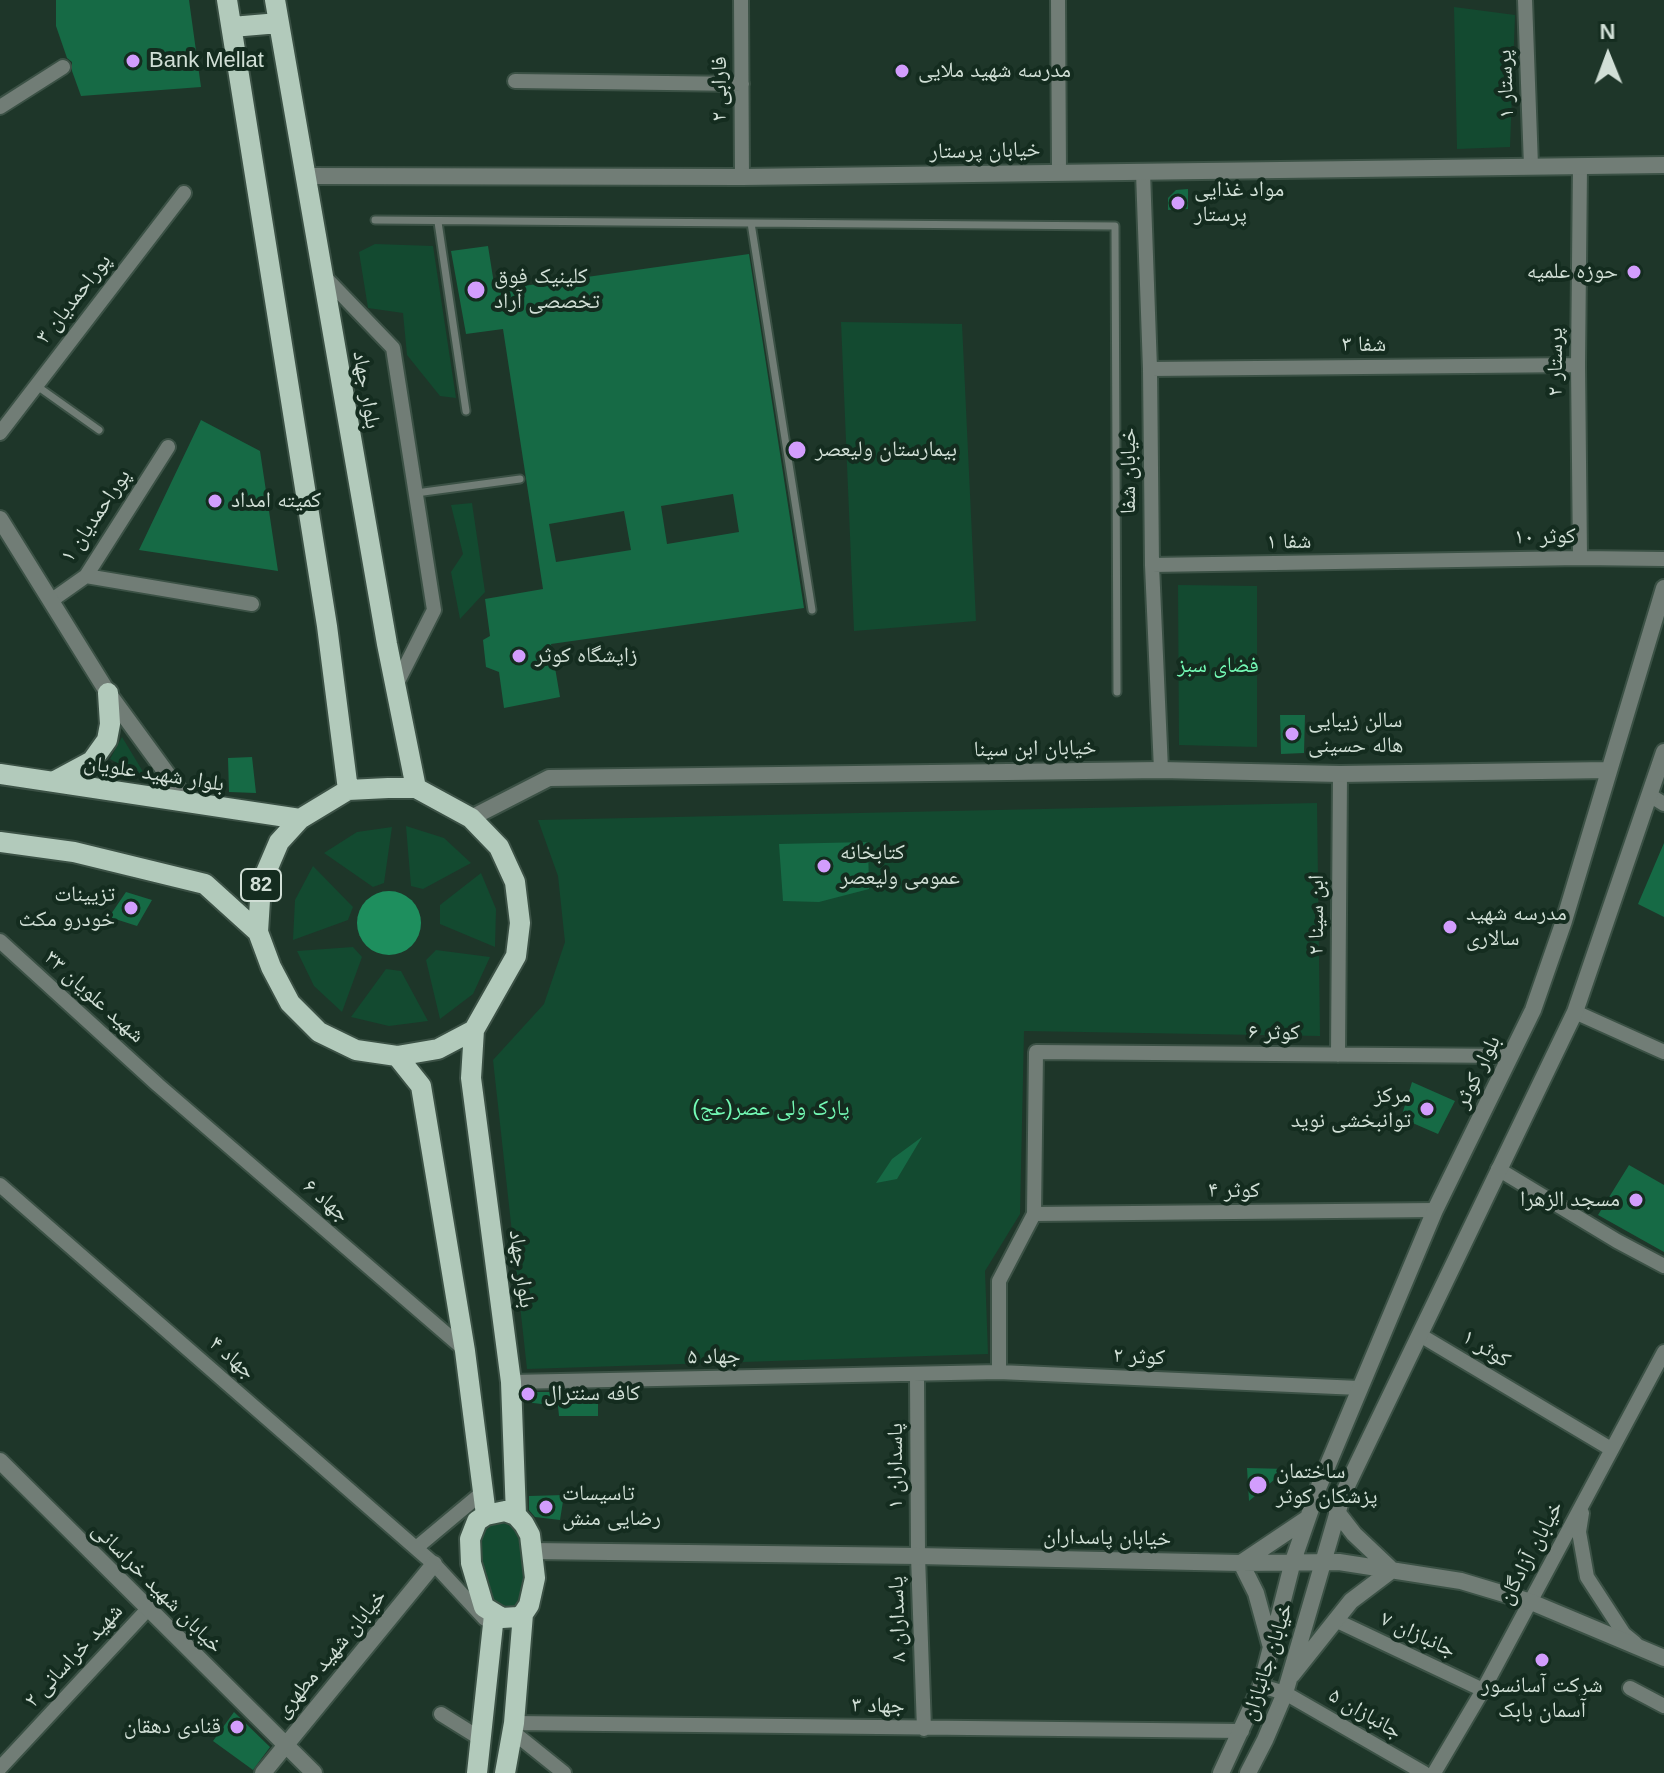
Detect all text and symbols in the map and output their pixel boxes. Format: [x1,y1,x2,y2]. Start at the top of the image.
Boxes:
north arrow [1568,16,1648,96]
text: N [1599,19,1616,44]
place label: Bank Mellat [149,48,264,74]
street label: پرستار ۱ [1492,49,1520,119]
marker: Bank Mellat [124,52,142,70]
street label: فارابی ۲ [707,56,733,122]
place label: مدرسه شهید ملایی [918,58,1071,84]
marker: مدرسه شهید ملایی [893,62,911,80]
street label: خیابان پرستار [929,137,1041,165]
place label: مواد غذایی پرستار [1194,177,1284,228]
marker: مواد غذایی پرستار [1169,194,1187,212]
street label: پوراحمدیان ۳ [31,249,117,349]
place label: حوزه علمیه [1527,259,1618,285]
marker: حوزه علمیه [1625,263,1643,281]
place label: کلینیک فوق تخصصی آراد [494,264,600,316]
marker: کلینیک فوق تخصصی آراد [465,279,487,301]
street label: پرستار ۲ [1543,328,1569,396]
street label: شفا ۳ [1342,332,1386,358]
street label: بلوار جهاد [346,349,386,431]
street label: خیابان شفا [1116,428,1142,514]
place label: بیمارستان ولیعصر [815,437,957,463]
marker: بیمارستان ولیعصر [786,439,808,461]
street label: پوراحمدیان ۱ [55,464,137,568]
place label: کمیته امداد [231,488,321,514]
marker: کمیته امداد [206,492,224,510]
street label: کوثر ۱۰ [1514,523,1576,551]
street label: شفا ۱ [1266,528,1312,556]
place label: زایشگاه کوثر [535,643,637,669]
marker: زایشگاه کوثر [510,647,528,665]
park label: فضای سبز [1177,653,1259,679]
place label: سالن زیبایی هاله حسینی [1308,708,1403,760]
marker: سالن زیبایی هاله حسینی [1283,725,1301,743]
street label: خیابان ابن سینا [973,735,1097,763]
street label: بلوار شهید علویان [82,750,226,798]
place label: کتابخانه عمومی ولیعصر [840,840,960,892]
marker: کتابخانه عمومی ولیعصر [815,857,833,875]
road number: 82 [241,869,281,901]
street label: ابن سینا ۲ [1304,875,1330,955]
place label: تزیینات خودرو مکث [19,882,115,934]
marker: تزیینات خودرو مکث [122,899,140,917]
place label: مدرسه شهید سالاری [1466,901,1567,952]
marker: مدرسه شهید سالاری [1441,918,1459,936]
street label: شهید علویان ۳۳ [38,945,150,1049]
street label: کوثر ۶ [1248,1019,1300,1047]
street label: بلوار کوثر [1449,1031,1507,1113]
place label: مرکز توانبخشی نوید [1291,1083,1411,1134]
park label: پارک ولی عصر(عج) [692,1096,850,1122]
marker: مرکز توانبخشی نوید [1418,1100,1436,1118]
street label: جهاد ۶ [297,1174,355,1228]
street label: کوثر ۴ [1208,1178,1260,1204]
place label: مسجد الزهرا [1520,1187,1620,1213]
marker: مسجد الزهرا [1627,1191,1645,1209]
street label: بلوار جهاد [502,1228,540,1310]
street label: کوثر ۱ [1457,1324,1515,1374]
street label: جهاد ۴ [203,1331,261,1385]
street label: کوثر ۲ [1112,1342,1166,1372]
street label: جهاد ۵ [687,1343,741,1371]
place label: کافه سنترال [544,1381,640,1407]
marker: کافه سنترال [519,1385,537,1403]
street label: پاسداران ۱ [883,1423,909,1509]
place label: ساختمان پزشکان کوثر [1276,1459,1377,1510]
marker: ساختمان پزشکان کوثر [1247,1474,1269,1496]
place label: تاسیسات رضایی منش [562,1481,661,1532]
street label: خیابان آزادگان [1493,1497,1569,1609]
marker: تاسیسات رضایی منش [537,1498,555,1516]
street label: خیابان شهید خراسانی [86,1517,228,1659]
street label: خیابان پاسداران [1043,1524,1171,1552]
street label: پاسداران ۸ [883,1576,913,1662]
street label: خیابان شهید مطهری [269,1584,393,1724]
street label: شهید خراسانی ۲ [19,1598,129,1714]
street label: خیابان جانبازان [1237,1600,1299,1724]
street label: جانبازان ۷ [1376,1606,1460,1664]
marker: شرکت آسانسور آسمان بابک [1533,1651,1551,1669]
place label: شرکت آسانسور آسمان بابک [1481,1673,1603,1724]
street label: جانبازان ۵ [1324,1683,1406,1745]
street label: جهاد ۳ [851,1692,905,1720]
place label: قنادی دهقان [124,1714,221,1740]
marker: قنادی دهقان [228,1718,246,1736]

